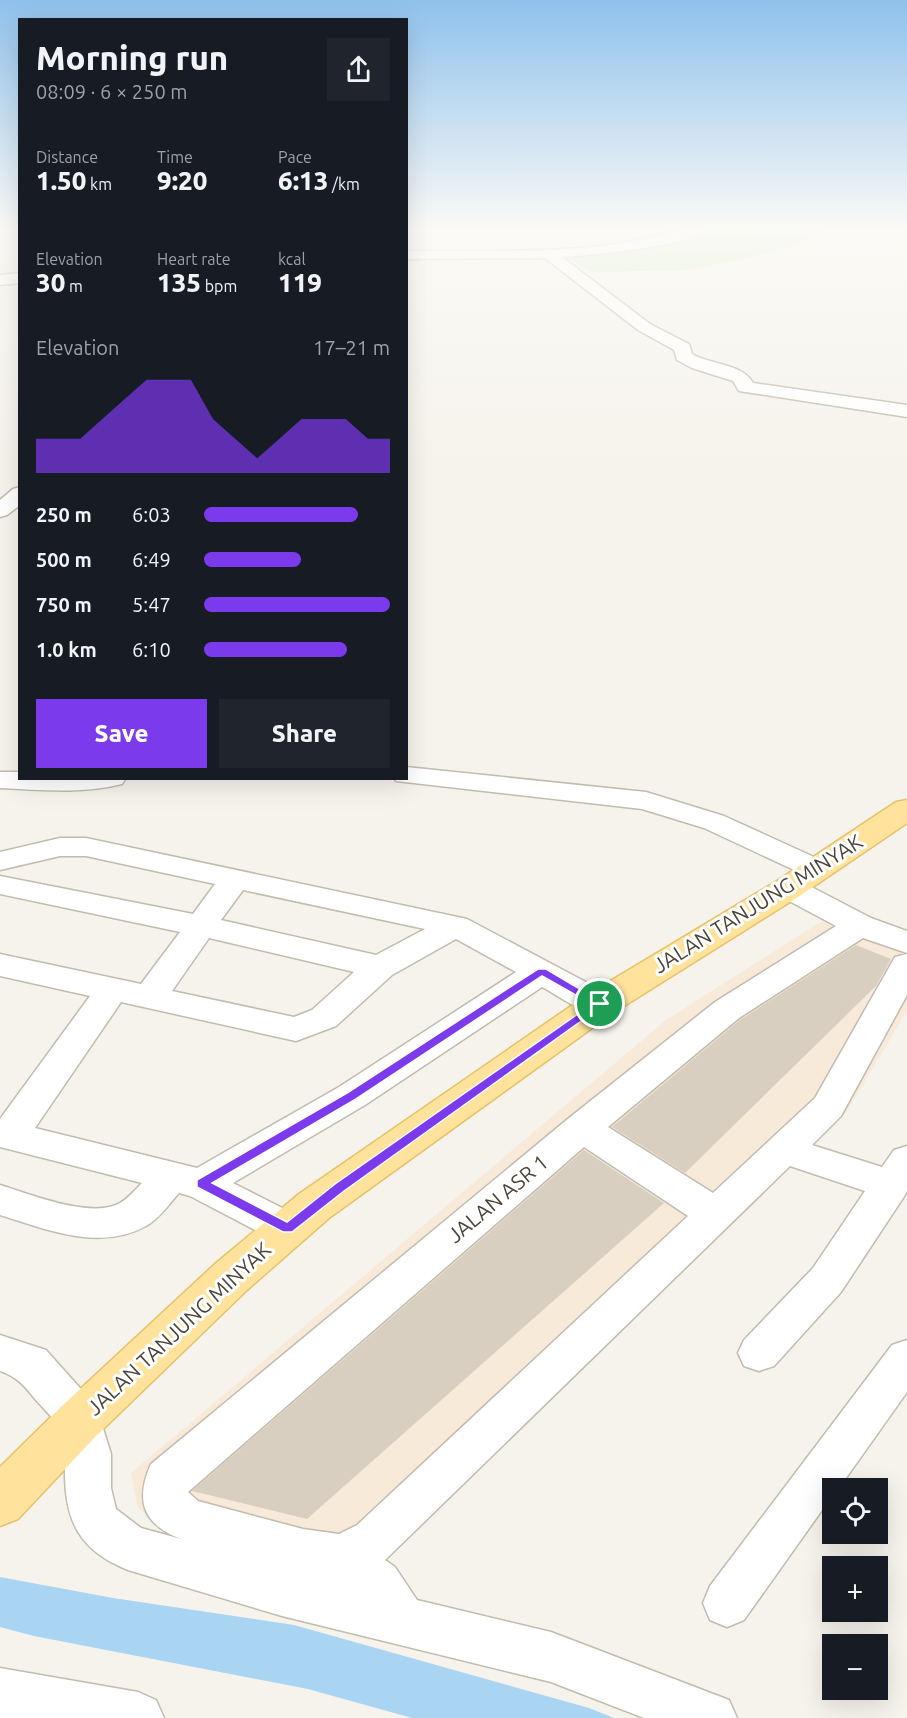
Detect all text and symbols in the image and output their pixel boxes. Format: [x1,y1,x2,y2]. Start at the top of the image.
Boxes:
button: share [327,38,390,101]
text: Morning run [36,39,228,76]
text: 08:09 · 6 × 250 m [36,80,188,103]
text: Distance [36,148,98,166]
text: Time [157,148,193,166]
text: Pace [278,148,312,166]
text: 1.50 [36,166,86,195]
text: 9:20 [157,166,207,195]
text: 6:13 [278,166,328,195]
text: km [86,175,112,193]
text: /km [328,175,360,193]
text: Elevation [36,250,103,268]
text: Heart rate [157,250,231,268]
text: kcal [278,250,306,268]
text: 30 [36,268,65,297]
text: 135 [157,268,201,297]
text: 119 [278,268,322,297]
text: m [65,277,83,295]
text: bpm [201,277,237,295]
text: Elevation [36,336,119,359]
text: 17–21 m [313,336,390,359]
text: 250 m [36,503,92,526]
text: 6:03 [132,503,171,526]
text: 500 m [36,548,92,571]
text: 6:49 [132,548,171,571]
text: 750 m [36,593,92,616]
text: 5:47 [132,593,171,616]
text: 1.0 km [36,638,97,661]
text: 6:10 [132,638,171,661]
button: Save [36,699,207,768]
button: Share [219,699,390,768]
street label: JALAN TANJUNG MINYAK [649,829,867,977]
pin [574,978,625,1029]
icon: arrive [583,987,616,1020]
street label: JALAN ASR 1 [442,1149,552,1247]
street label: JALAN TANJUNG MINYAK [82,1237,275,1420]
map controls [822,1478,888,1700]
button: locate [822,1478,888,1544]
button: + [822,1556,888,1622]
button: − [822,1634,888,1700]

